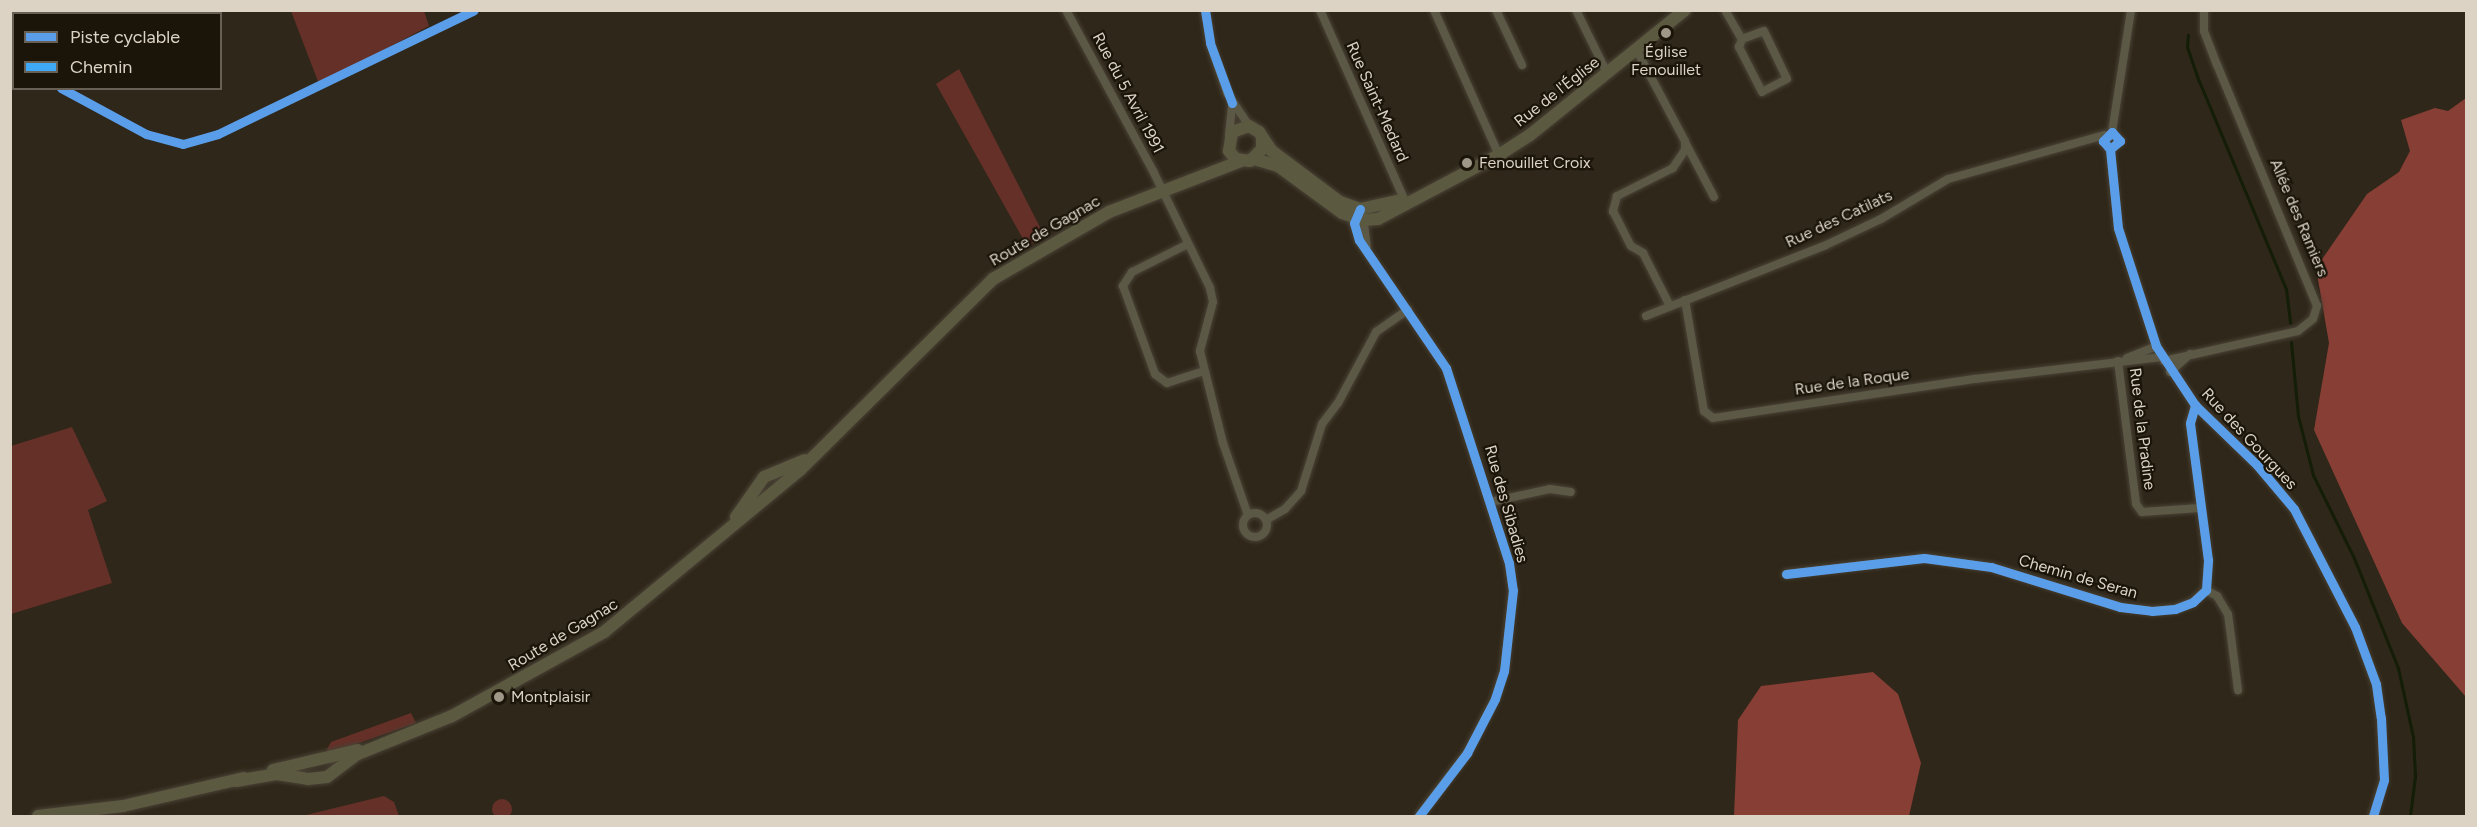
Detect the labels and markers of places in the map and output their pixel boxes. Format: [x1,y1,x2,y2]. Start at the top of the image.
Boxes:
marker: Église Fenouillet [1659,26,1673,40]
place label: Église Fenouillet [1631,42,1701,80]
place label: Fenouillet Croix [1479,153,1590,173]
marker: Fenouillet Croix [1460,156,1474,170]
place label: Montplaisir [511,687,590,707]
marker: Montplaisir [492,690,506,704]

